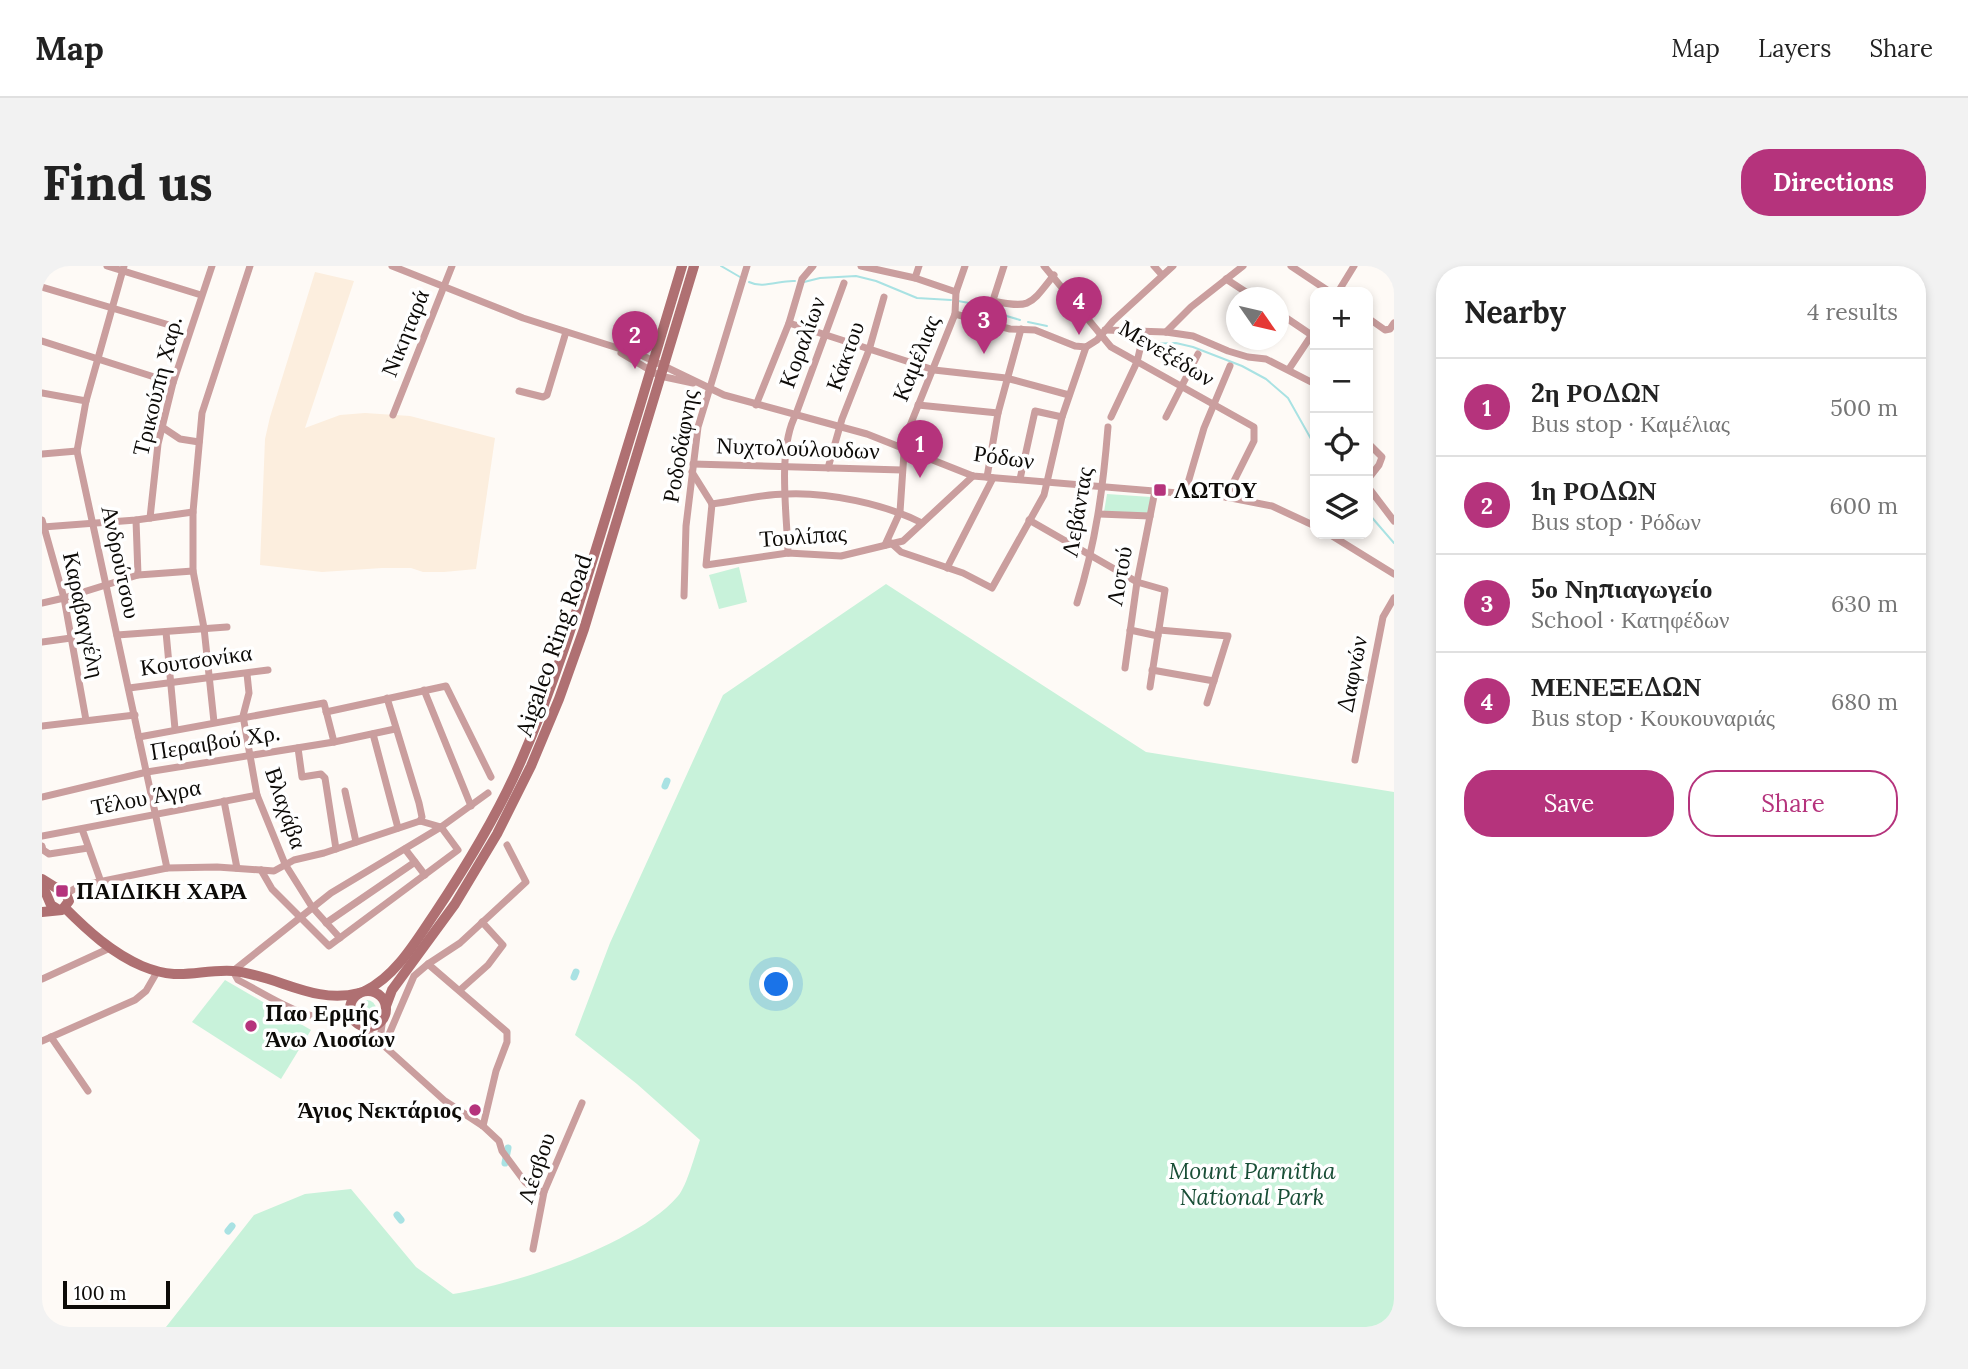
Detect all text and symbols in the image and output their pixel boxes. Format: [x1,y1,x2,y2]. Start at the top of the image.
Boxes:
text: Map [35,27,104,69]
text: Map [1671,33,1720,64]
text: Layers [1758,33,1831,64]
text: Share [1869,33,1933,64]
button: Directions [1741,149,1926,216]
text: Find us [42,151,213,213]
pin: 4 [1056,277,1102,335]
street label: Νικηταρά [374,285,435,381]
north arrow [1226,287,1289,350]
map controls [1310,287,1373,539]
button: + [1310,287,1373,350]
street label: Κοραλίων [772,292,831,391]
text: Nearby [1464,293,1566,331]
pin: 3 [961,296,1007,354]
text: 4 results [1807,297,1898,326]
pin: 2 [612,311,658,369]
street label: Καμέλιας [885,311,946,405]
street label: Τρικούπη Χαρ. [125,313,188,459]
street label: Μενεξέδων [1114,313,1220,392]
street label: Κάκτου [819,317,870,394]
button: − [1310,350,1373,413]
text: 2η ΡΟΔΩΝ [1531,376,1660,409]
street label: Ροδοδάφνης [655,387,704,505]
text: 1 [1482,393,1492,422]
text: 500 m [1830,393,1898,422]
text: Bus stop · Καμέλιας [1531,409,1730,438]
button: locate [1310,413,1373,476]
pin: 1 [897,420,943,478]
street label: Νυχτολούλουδων [716,430,880,465]
street label: Ρόδων [972,438,1036,475]
street label: Λεβάντας [1054,465,1099,559]
text: 1η ΡΟΔΩΝ [1531,474,1657,507]
place label: ΛΩΤΟΥ [1174,475,1258,504]
button: layers [1310,476,1373,539]
marker: ΛΩΤΟΥ [1152,482,1168,498]
text: 2 [1481,491,1493,520]
text: 600 m [1830,491,1898,520]
street label: Ανδρούτσου [95,503,148,621]
text: Bus stop · Ρόδων [1531,507,1701,536]
street label: Τουλίπας [758,518,847,553]
street label: Λοτού [1099,544,1138,608]
street label: Καραβαγγέλη [57,549,112,681]
street label: Aigaleo Ring Road [508,550,598,741]
text: 5ο Νηπιαγωγείο [1531,572,1712,605]
text: 3 [1481,589,1493,618]
text: 630 m [1831,589,1898,618]
text: School · Κατηφέδων [1531,605,1729,634]
street label: Δαφνών [1330,633,1373,715]
street label: Κουτσονίκα [138,637,254,682]
text: ΜΕΝΕΞΕΔΩΝ [1531,670,1701,703]
text: 4 [1481,687,1493,716]
text: 680 m [1831,687,1898,716]
text: Bus stop · Κουκουναριάς [1531,703,1775,732]
street label: Περαιβού Χρ. [148,717,282,766]
street label: Βλαχάβα [259,763,314,852]
button: Save [1464,770,1674,837]
button: Share [1688,770,1898,837]
street label: Τέλου Άγρα [89,772,203,821]
place label: ΠΑΙΔΙΚΗ ΧΑΡΑ [76,876,247,905]
marker: ΠΑΙΔΙΚΗ ΧΑΡΑ [54,883,70,899]
your location [759,967,793,1001]
place label: Παο Ερμής Άνω Λιοσίων [265,998,395,1053]
marker: Παο Ερμής Άνω Λιοσίων [243,1018,259,1034]
place label: Άγιος Νεκτάριος [297,1095,461,1124]
marker: Άγιος Νεκτάριος [467,1102,483,1118]
street label: Λέσβου [510,1128,561,1207]
park label: Mount Parnitha National Park [1168,1156,1336,1211]
scale bar [63,1278,170,1310]
text: 100 m [74,1281,127,1305]

